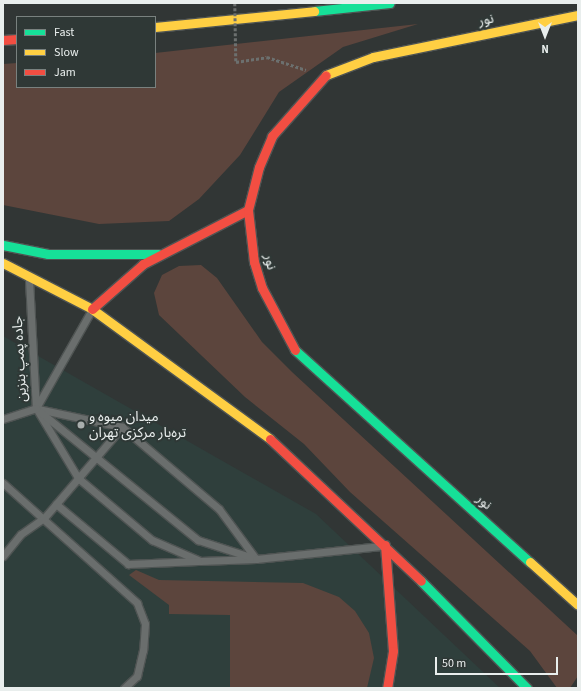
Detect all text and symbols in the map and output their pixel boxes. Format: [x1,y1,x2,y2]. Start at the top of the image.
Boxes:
street label: نور [477,10,495,30]
legend [16,16,156,88]
north arrow [525,16,565,56]
text: Fast [54,24,74,41]
text: N [541,41,549,56]
text: Slow [54,44,79,61]
text: Jam [54,64,76,81]
street label: نور [260,253,280,271]
street label: جاده پمپ بنزین [9,316,31,402]
place label: میدان میوه و تره‌بار مرکزی تهران [89,409,186,442]
marker: میدان میوه و تره‌بار مرکزی تهران [76,420,86,430]
street label: نور [473,491,495,513]
scale bar [437,649,560,675]
text: 50 m [442,655,466,672]

